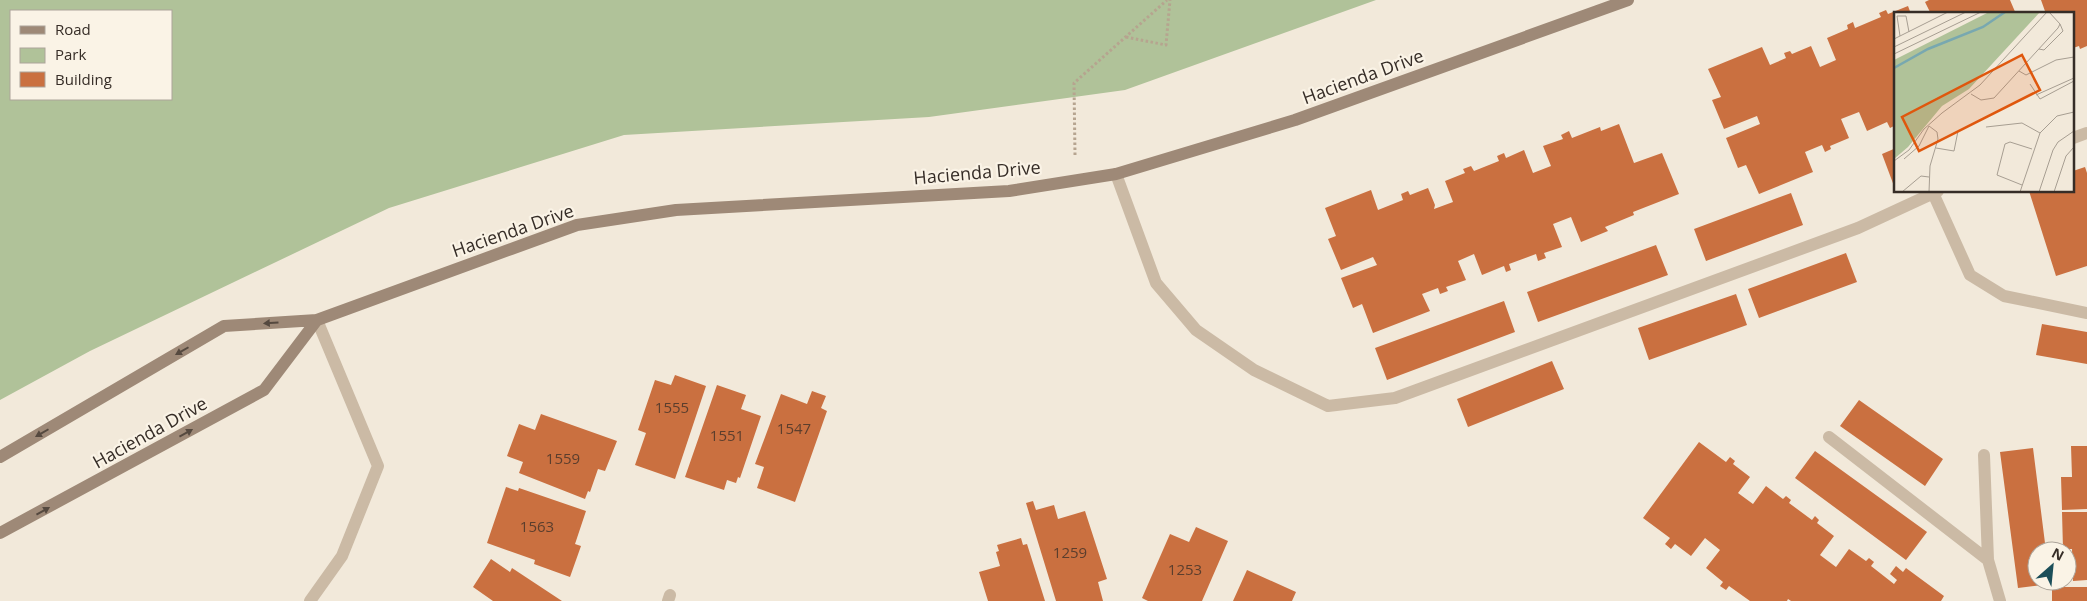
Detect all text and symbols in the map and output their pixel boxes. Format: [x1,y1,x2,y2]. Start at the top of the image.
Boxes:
legend [10,10,172,100]
inset map [1894,12,2074,192]
text: Road [55,19,91,39]
street label: Hacienda Drive [1299,43,1427,109]
text: Park [55,44,86,64]
text: Building [55,69,112,89]
street label: Hacienda Drive [912,155,1041,190]
street label: Hacienda Drive [449,198,577,262]
one-way arrow [263,320,279,328]
one-way arrow [176,346,189,355]
street label: Hacienda Drive [88,391,211,473]
house number: 1555 [655,397,689,417]
house number: 1547 [777,418,811,438]
house number: 1551 [710,425,744,445]
one-way arrow [35,428,48,437]
one-way arrow [179,429,193,437]
house number: 1559 [546,448,580,468]
one-way arrow [36,507,51,515]
house number: 1563 [520,516,554,536]
north arrow [2027,541,2077,591]
house number: 1259 [1053,542,1087,562]
text: N [2049,543,2068,565]
house number: 1253 [1168,559,1202,579]

